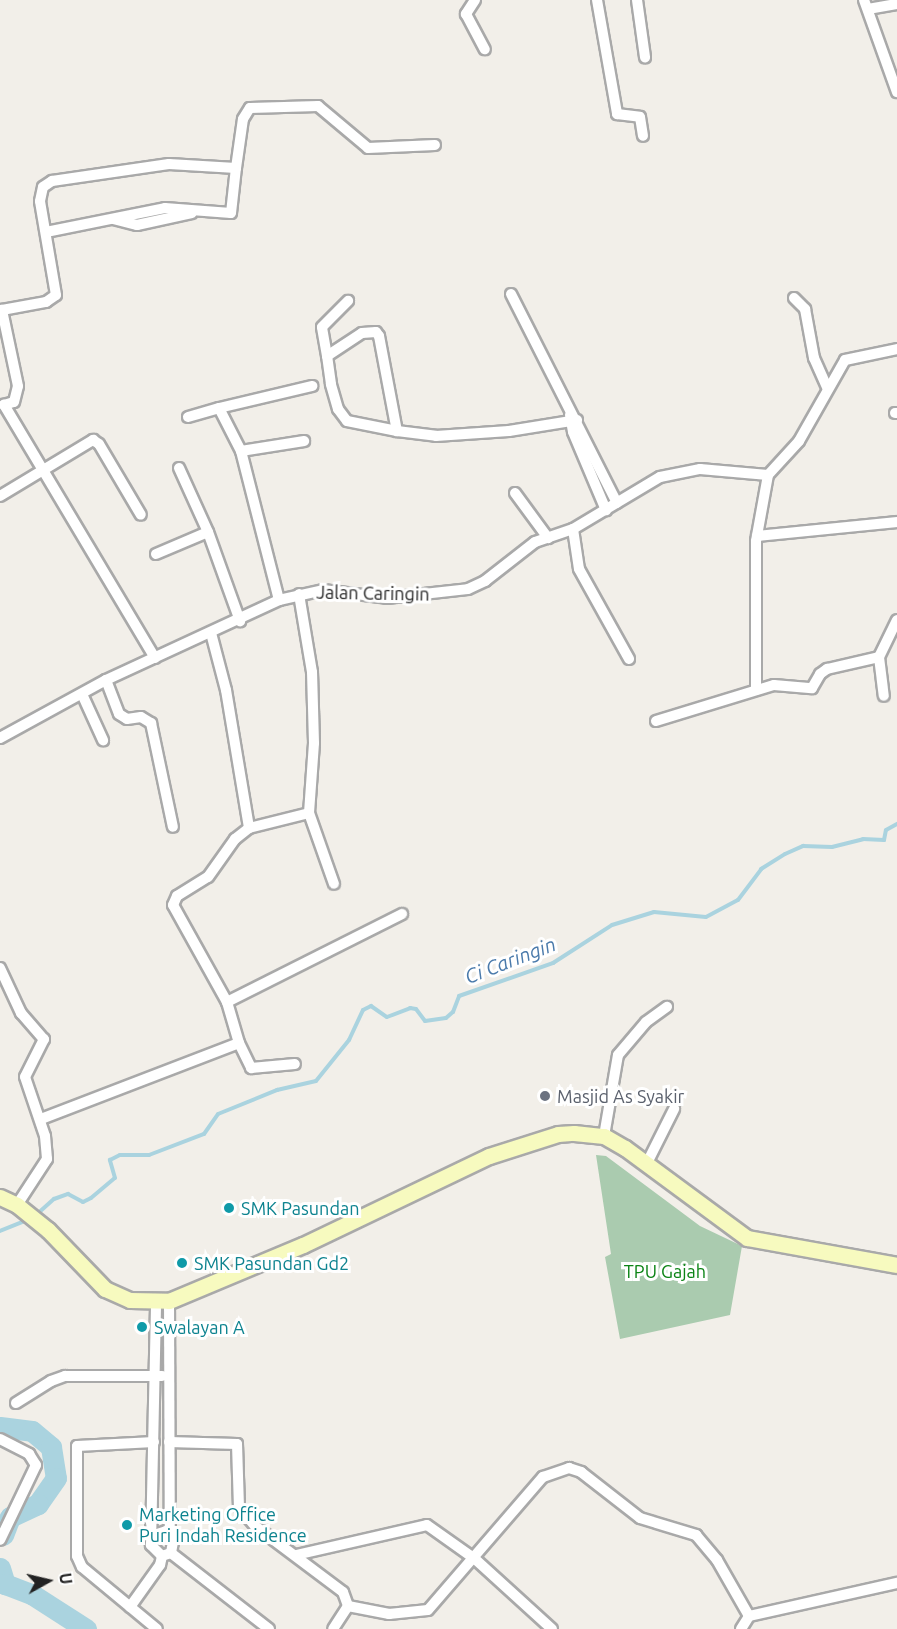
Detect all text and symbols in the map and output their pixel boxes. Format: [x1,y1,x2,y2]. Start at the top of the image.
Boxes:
street label: Jalan Caringin [316,581,430,605]
water label: Ci Caringin [461,932,559,988]
place label: Masjid As Syakir [557,1085,684,1107]
marker: Masjid As Syakir [538,1089,552,1103]
place label: SMK Pasundan [241,1197,359,1219]
marker: SMK Pasundan [222,1201,236,1215]
place label: SMK Pasundan Gd2 [194,1252,349,1274]
marker: SMK Pasundan Gd2 [175,1256,189,1270]
park label: TPU Gajah [624,1260,706,1282]
place label: Swalayan A [154,1316,245,1338]
marker: Swalayan A [135,1320,149,1334]
place label: Marketing Office Puri Indah Residence [139,1504,307,1546]
marker: Marketing Office Puri Indah Residence [120,1518,134,1532]
north arrow [18,1551,78,1611]
text: U [56,1572,76,1585]

